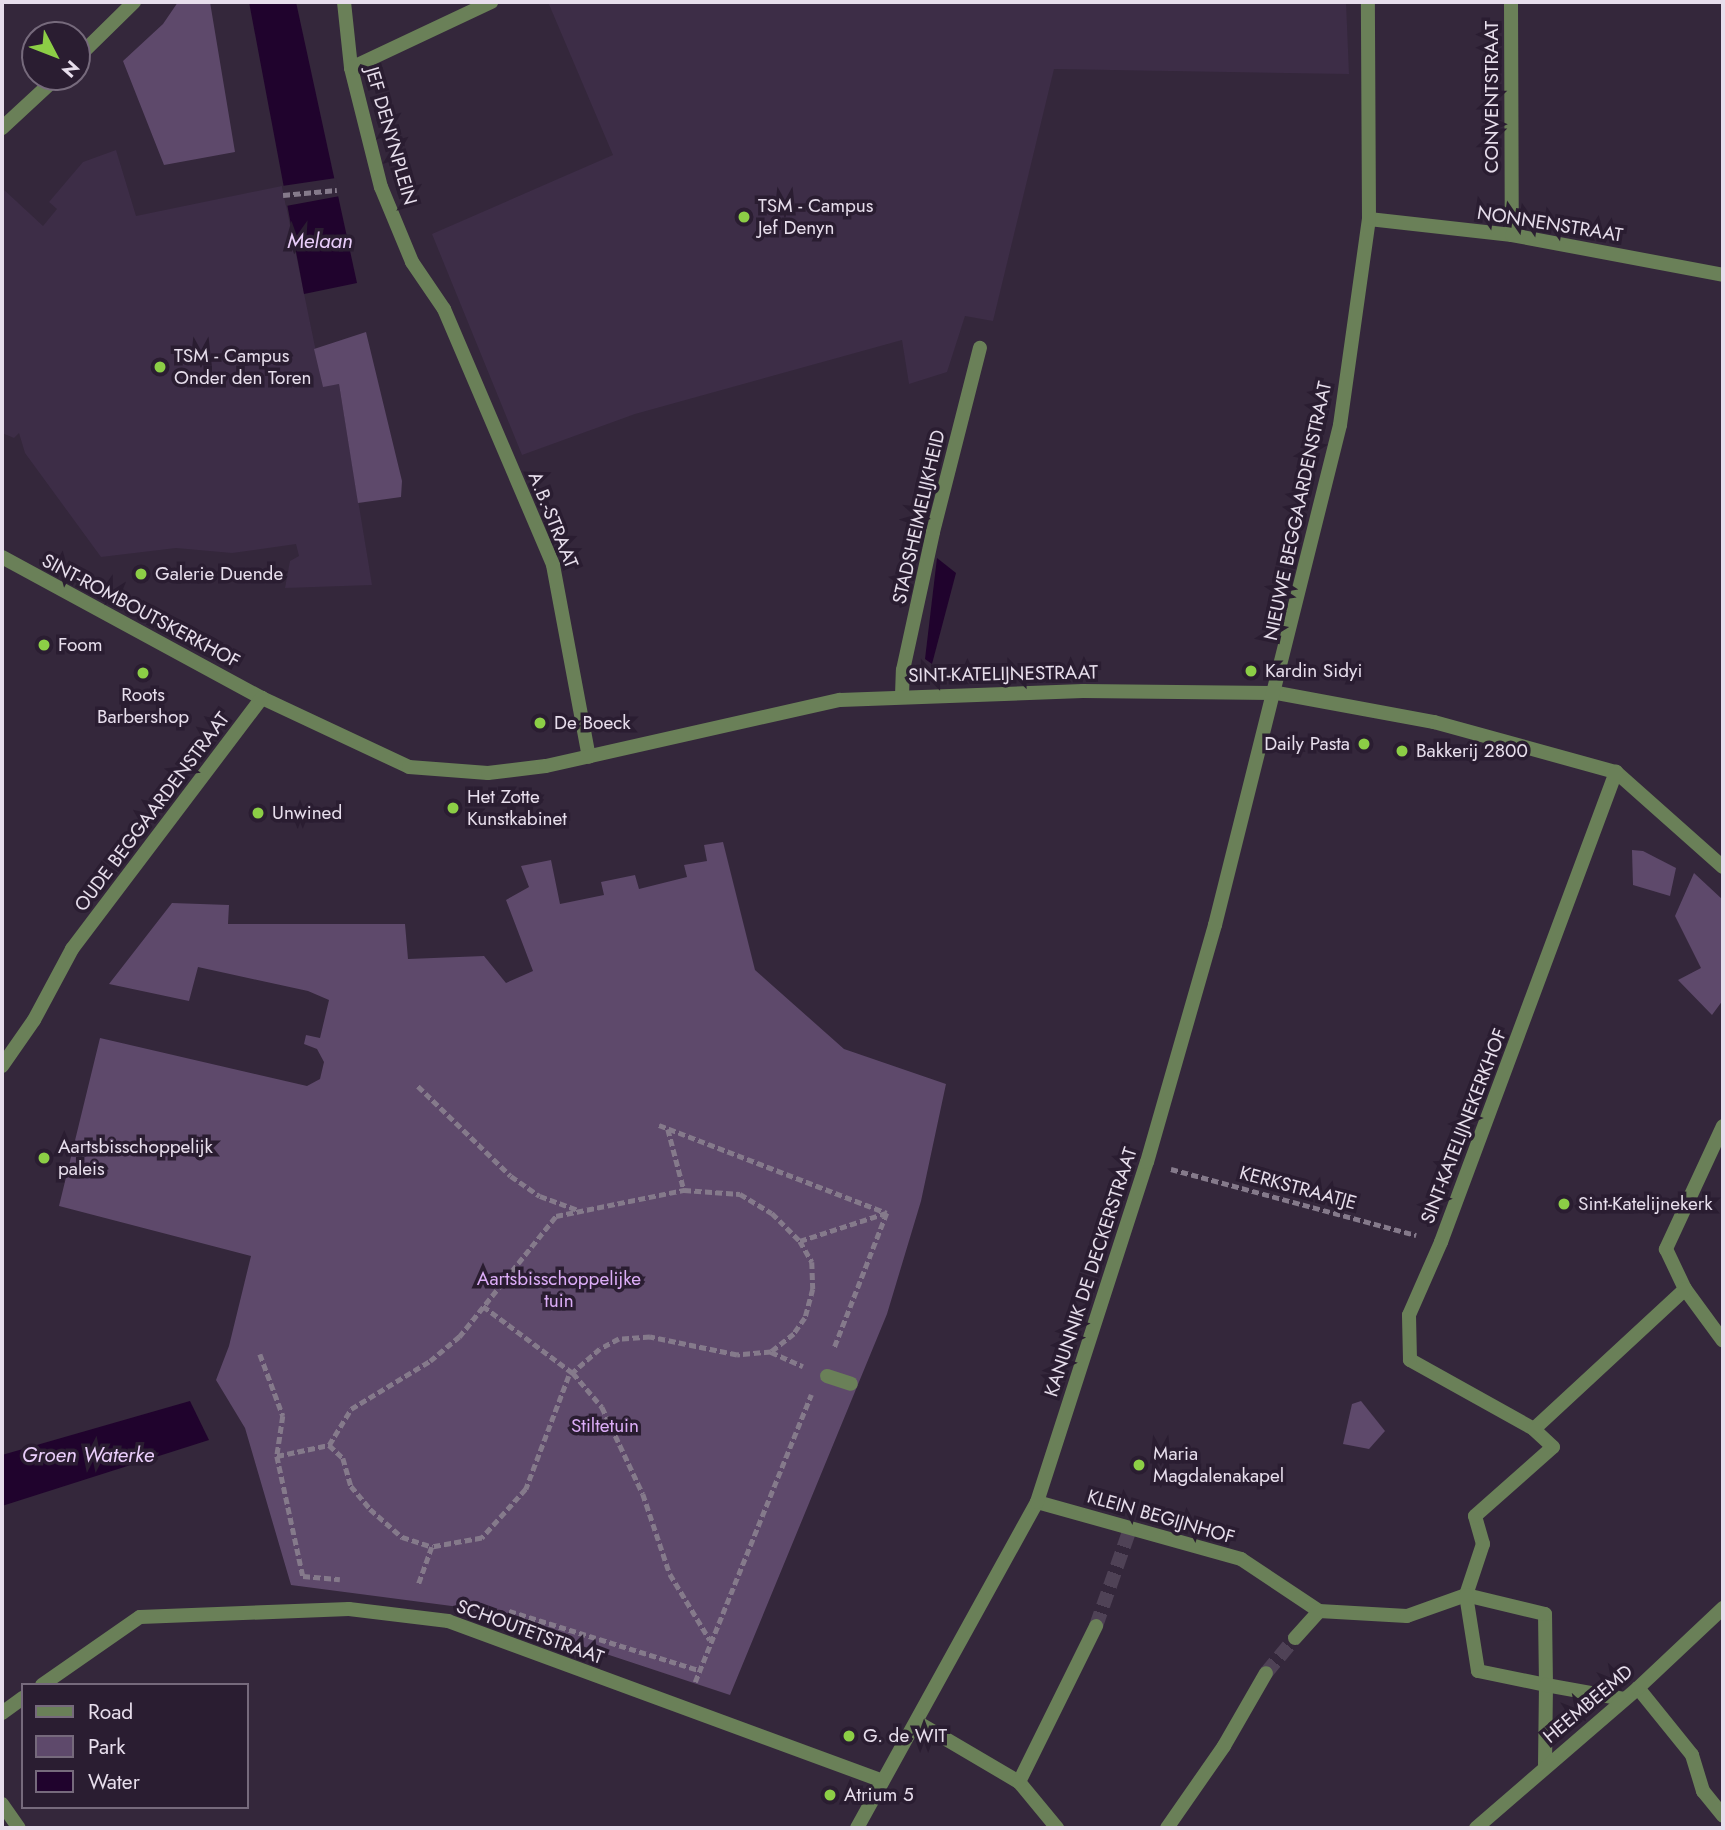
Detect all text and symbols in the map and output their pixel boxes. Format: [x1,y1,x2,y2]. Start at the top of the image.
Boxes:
north arrow [21,21,91,91]
street label: CONVENTSTRAAT [1481,21,1503,173]
text: N [55,54,86,84]
street label: JEF DENYNPLEIN [360,64,422,208]
place label: TSM - Campus Jef Denyn [758,195,873,239]
street label: NONNENSTRAAT [1475,201,1625,247]
marker: TSM - Campus Jef Denyn [736,209,752,225]
water label: Melaan [287,228,353,254]
place label: TSM - Campus Onder den Toren [174,345,311,389]
marker: TSM - Campus Onder den Toren [152,359,168,375]
street label: NIEUWE BEGGAARDENSTRAAT [1259,379,1337,643]
street label: STADSHEIMELIJKHEID [888,428,950,606]
street label: A.B.-STRAAT [523,469,583,571]
street label: SINT-ROMBOUTSKERKHOF [38,549,244,673]
place label: Galerie Duende [155,563,283,585]
marker: Galerie Duende [133,566,149,582]
place label: Foom [58,634,102,656]
marker: Foom [36,637,52,653]
place label: Kardin Sidyi [1265,660,1362,682]
street label: SINT-KATELIJNESTRAAT [908,661,1098,687]
marker: Kardin Sidyi [1243,663,1259,679]
marker: Roots Barbershop [135,665,151,681]
place label: Roots Barbershop [97,684,189,728]
street label: OUDE BEGGAARDENSTRAAT [70,708,234,916]
place label: De Boeck [554,712,631,734]
marker: De Boeck [532,715,548,731]
place label: Daily Pasta [1264,733,1350,755]
marker: Daily Pasta [1356,736,1372,752]
place label: Bakkerij 2800 [1416,740,1528,762]
marker: Bakkerij 2800 [1394,743,1410,759]
place label: Het Zotte Kunstkabinet [467,786,567,830]
marker: Het Zotte Kunstkabinet [445,800,461,816]
place label: Unwined [272,802,342,824]
marker: Unwined [250,805,266,821]
street label: SINT-KATELIJNEKERKHOF [1416,1025,1512,1227]
place label: Aartsbisschoppelijk paleis [58,1136,213,1180]
street label: KANUNNIK DE DECKERSTRAAT [1040,1144,1142,1400]
marker: Aartsbisschoppelijk paleis [36,1150,52,1166]
street label: KERKSTRAATJE [1237,1161,1359,1215]
place label: Sint-Katelijnekerk [1578,1193,1713,1215]
marker: Sint-Katelijnekerk [1556,1196,1572,1212]
park label: Aartsbisschoppelijke tuin [477,1268,641,1312]
park label: Stiltetuin [571,1415,639,1437]
water label: Groen Waterke [22,1442,154,1468]
place label: Maria Magdalenakapel [1153,1443,1284,1487]
marker: Maria Magdalenakapel [1131,1457,1147,1473]
street label: KLEIN BEGIJNHOF [1085,1485,1237,1549]
street label: SCHOUTETSTRAAT [453,1595,607,1669]
street label: HEEMBEEMD [1539,1660,1637,1748]
legend [21,1683,248,1809]
text: Road [88,1697,133,1727]
place label: G. de WIT [863,1725,947,1747]
marker: G. de WIT [841,1728,857,1744]
text: Park [88,1732,125,1762]
text: Water [88,1767,140,1797]
place label: Atrium 5 [844,1784,914,1806]
marker: Atrium 5 [822,1787,838,1803]

